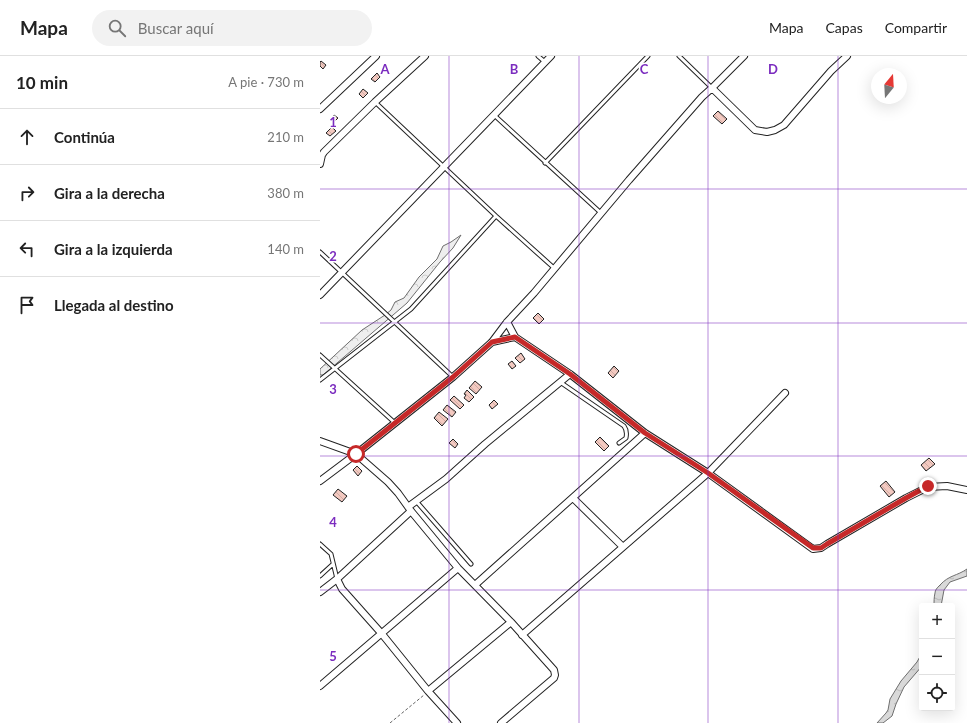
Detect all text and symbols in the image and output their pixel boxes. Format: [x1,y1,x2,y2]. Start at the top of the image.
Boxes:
search box [92,10,372,46]
text: Mapa [20,16,68,39]
icon: search [106,17,128,39]
text: Buscar aquí [138,19,214,37]
text: Mapa [769,19,804,36]
text: Capas [826,19,863,36]
text: Compartir [885,19,947,36]
text: A [379,61,390,77]
text: B [510,61,519,77]
text: C [640,61,649,77]
text: D [768,61,778,77]
north arrow [871,68,907,104]
text: 10 min [16,72,68,93]
text: A pie · 730 m [228,74,304,90]
text: 1 [329,114,337,130]
icon: ahead [16,126,38,148]
text: Continúa [54,128,115,146]
text: 210 m [267,129,304,145]
icon: right [16,182,38,204]
text: Gira a la derecha [54,184,165,202]
text: 380 m [267,185,304,201]
icon: left [16,238,38,260]
text: Gira a la izquierda [54,240,173,258]
text: 140 m [267,241,304,257]
text: 2 [329,248,337,264]
icon: arrive [16,294,38,316]
text: Llegada al destino [54,296,174,314]
text: 3 [329,381,337,397]
route start [347,445,365,463]
route end [919,477,937,495]
text: 4 [329,514,337,530]
map controls [919,603,955,711]
button: + [919,603,955,639]
button: − [919,639,955,675]
text: 5 [329,648,337,664]
button: locate [919,675,955,711]

